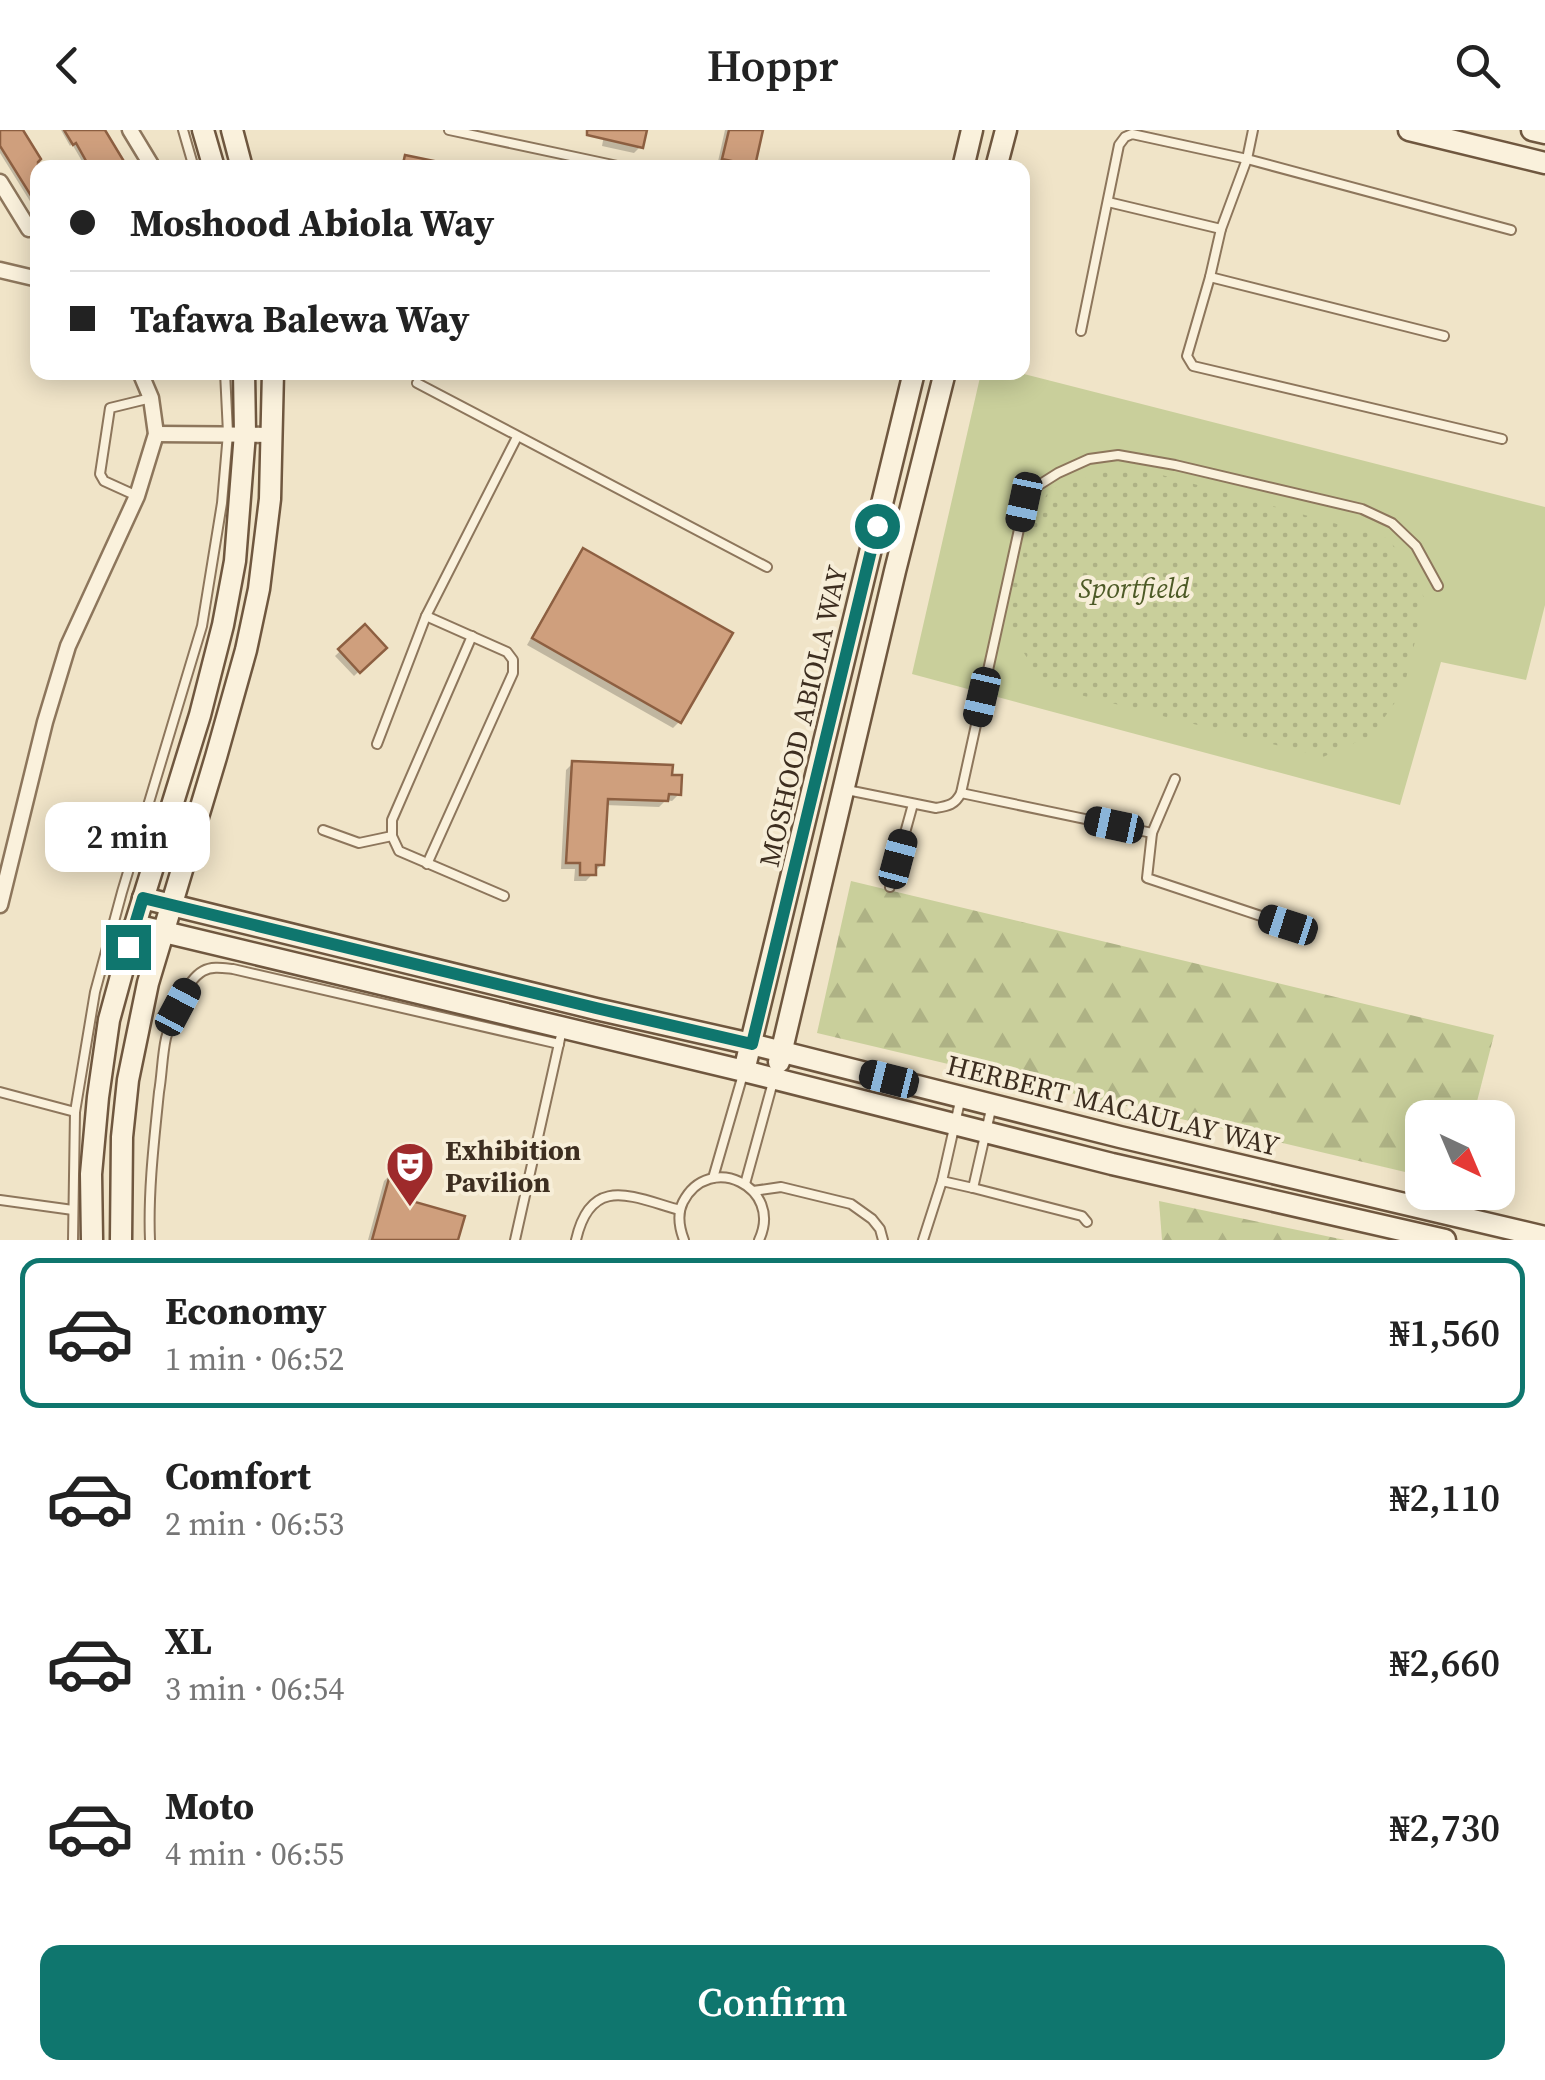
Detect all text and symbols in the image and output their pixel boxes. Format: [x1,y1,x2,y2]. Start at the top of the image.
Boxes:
text: Hoppr [707,34,838,96]
icon: back [40,38,95,93]
icon: search [1450,38,1505,93]
text: Moshood Abiola Way [130,197,494,249]
text: Tafawa Balewa Way [130,293,470,345]
car [1003,470,1045,534]
route start [855,504,900,549]
street label: MOSHOOD ABIOLA WAY [750,561,856,870]
park label: Sportfield [1078,569,1190,607]
car [961,664,1003,730]
callout: 2 min [46,802,210,872]
car [1082,804,1146,846]
text: 2 min [86,815,169,859]
car [876,826,920,892]
car [1255,901,1321,949]
route end [106,925,151,970]
car [151,973,205,1041]
street label: HERBERT MACAULAY WAY [943,1045,1283,1165]
car [856,1057,922,1101]
north arrow [1405,1100,1515,1210]
map controls [1405,1100,1515,1210]
place label: Exhibition Pavilion [445,1131,581,1201]
theatre icon: Exhibition Pavilion [384,1140,436,1208]
text: Economy [165,1285,327,1337]
icon: car [45,1288,135,1378]
text: ₦1,560 [1390,1307,1500,1359]
text: 1 min · 06:52 [165,1337,344,1381]
text: Comfort [165,1450,311,1502]
icon: car [45,1453,135,1543]
text: ₦2,110 [1390,1472,1500,1524]
text: 2 min · 06:53 [165,1502,344,1546]
text: XL [165,1615,212,1667]
icon: car [45,1618,135,1708]
text: ₦2,660 [1390,1637,1500,1689]
text: 3 min · 06:54 [165,1667,344,1711]
text: Moto [165,1780,254,1832]
icon: car [45,1783,135,1873]
text: ₦2,730 [1390,1802,1500,1854]
text: 4 min · 06:55 [165,1832,344,1876]
button: Confirm [40,1945,1505,2060]

